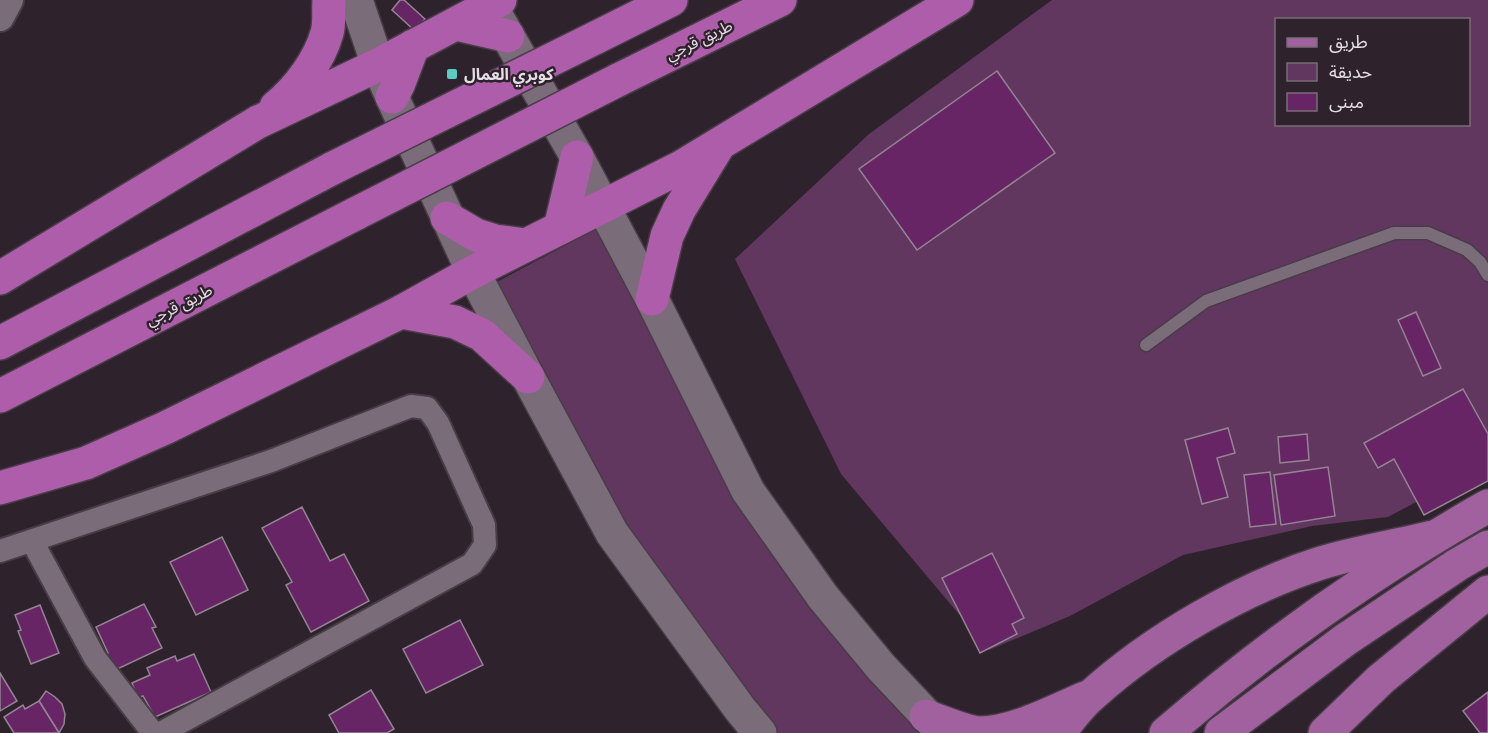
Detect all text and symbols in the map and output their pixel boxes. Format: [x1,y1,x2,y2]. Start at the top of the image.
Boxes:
street label: طريق قرجي [662,16,737,67]
legend [1275,18,1470,126]
text: طريق [1329,31,1368,53]
text: حديقة [1329,61,1372,82]
place label: كوبري العمال [464,65,554,87]
marker: كوبري العمال [445,67,459,81]
text: مبنى [1329,91,1364,113]
street label: طريق قرجي [143,280,217,332]

